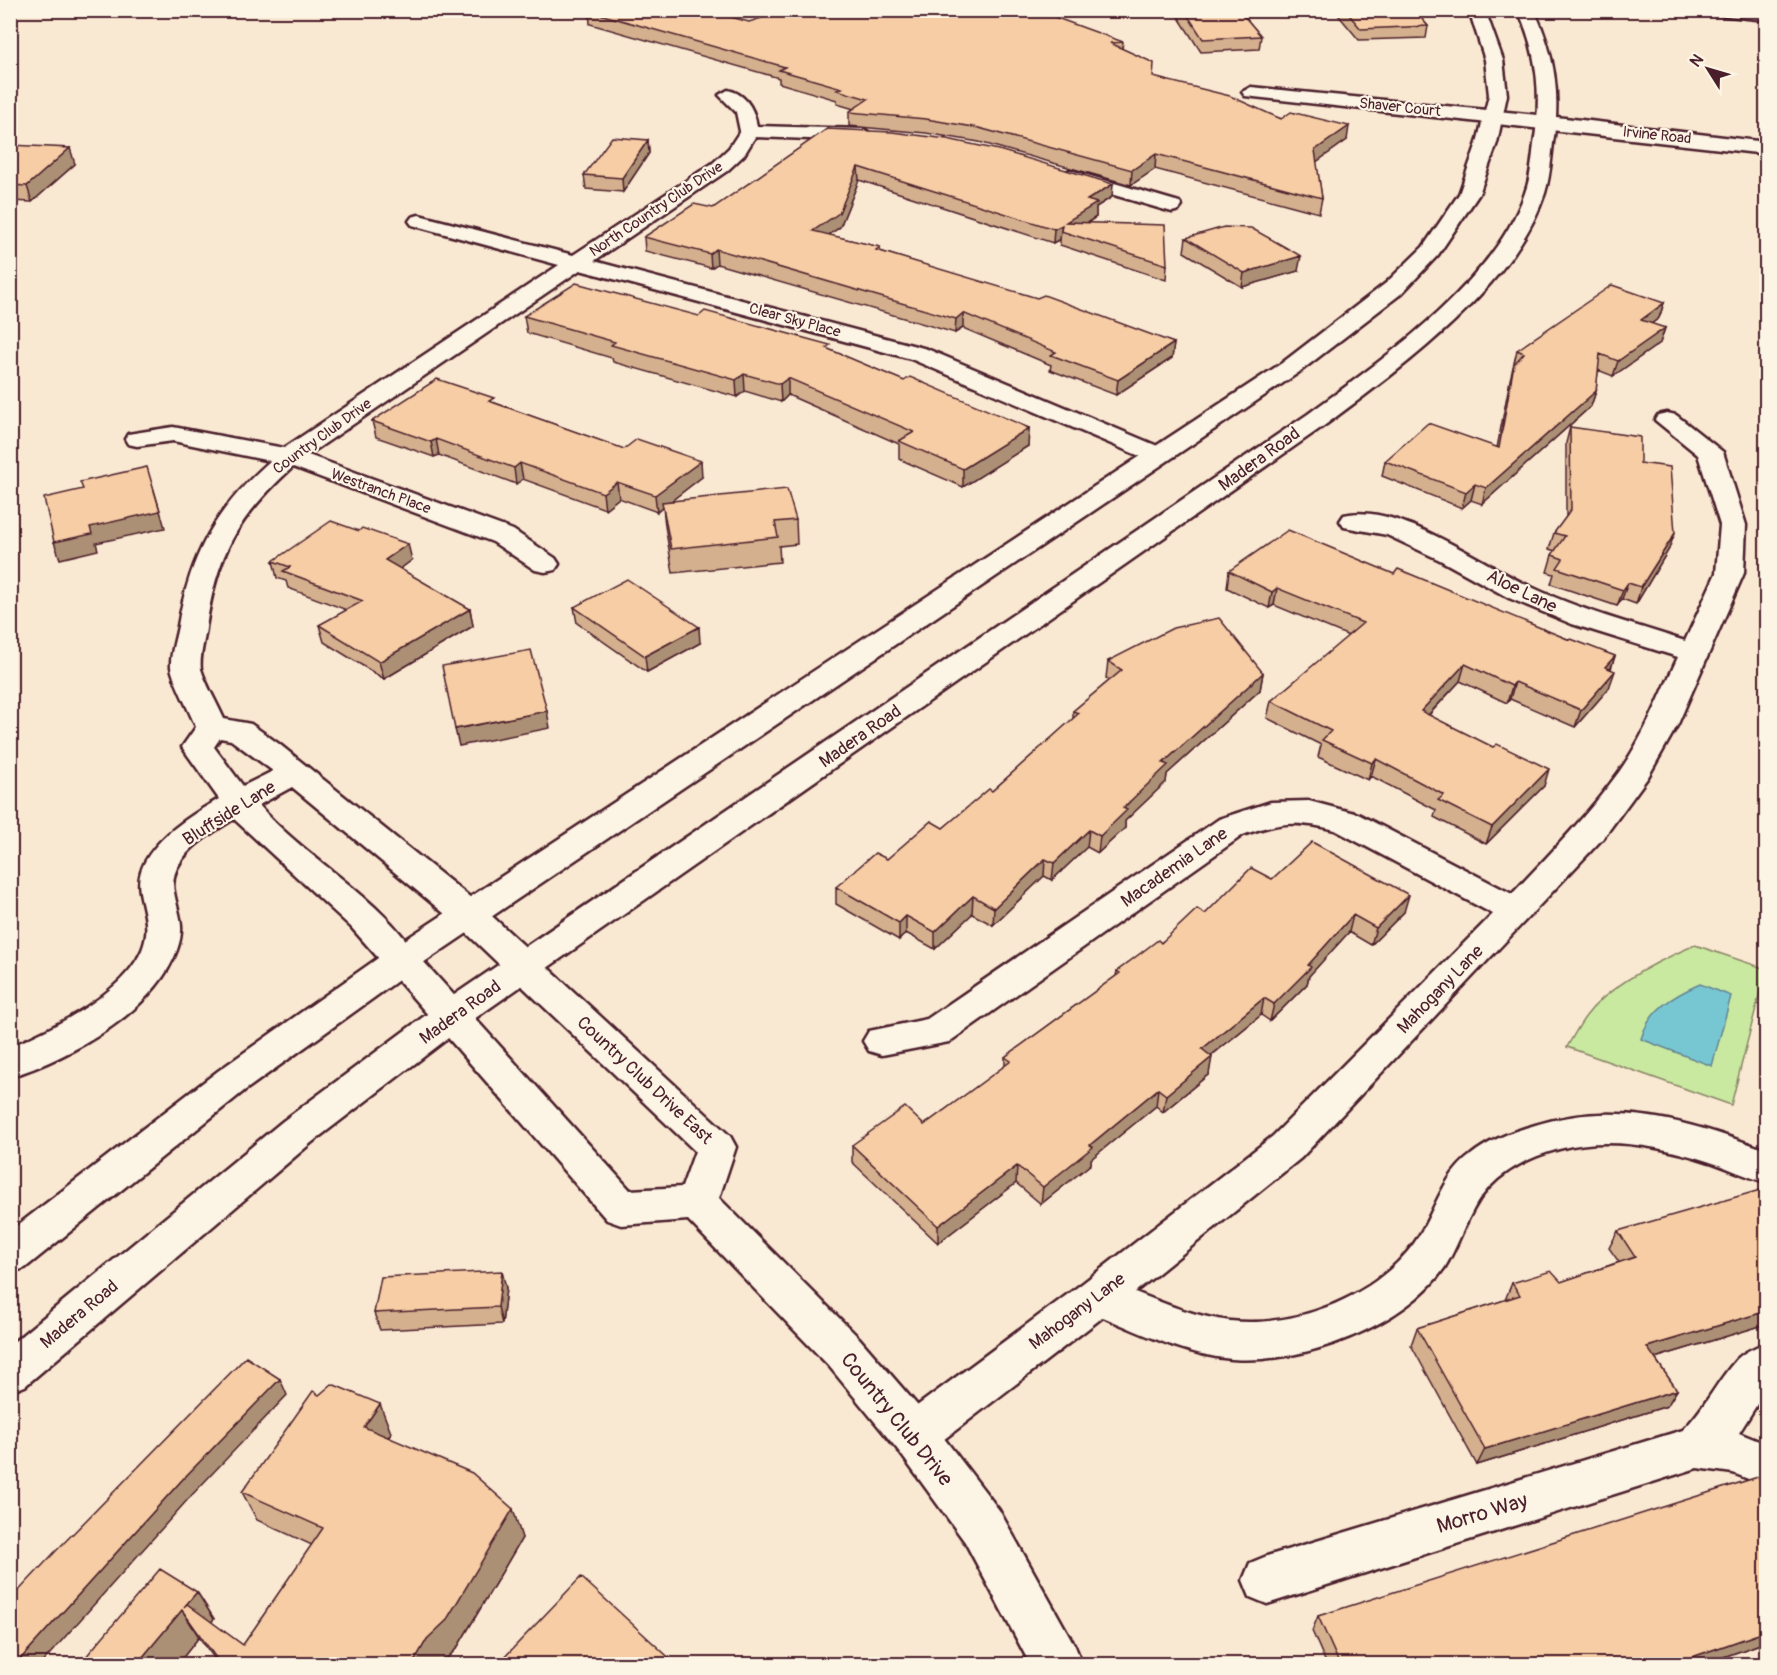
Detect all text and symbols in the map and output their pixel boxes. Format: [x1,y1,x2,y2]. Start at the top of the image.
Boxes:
north arrow [1678,39,1738,99]
text: N [1686,50,1708,71]
street label: Shaver Court [1358,94,1443,121]
street label: Irvine Road [1622,122,1692,149]
street label: North Country Club Drive [586,157,727,261]
street label: Clear Sky Place [747,299,843,342]
street label: Country Club Drive [269,394,376,479]
street label: Madera Road [1214,422,1305,497]
street label: Westranch Place [328,465,434,519]
street label: Aloe Lane [1483,565,1561,618]
street label: Madera Road [815,700,906,773]
street label: Bluffside Lane [178,776,280,851]
street label: Macademia Lane [1116,822,1232,913]
street label: Mahogany Lane [1392,940,1489,1039]
street label: Madera Road [415,975,506,1050]
street label: Country Club Drive East [572,1011,718,1150]
street label: Mahogany Lane [1025,1268,1130,1355]
street label: Madera Road [35,1275,123,1354]
street label: Country Club Drive [834,1347,959,1492]
street label: Morro Way [1433,1487,1531,1540]

